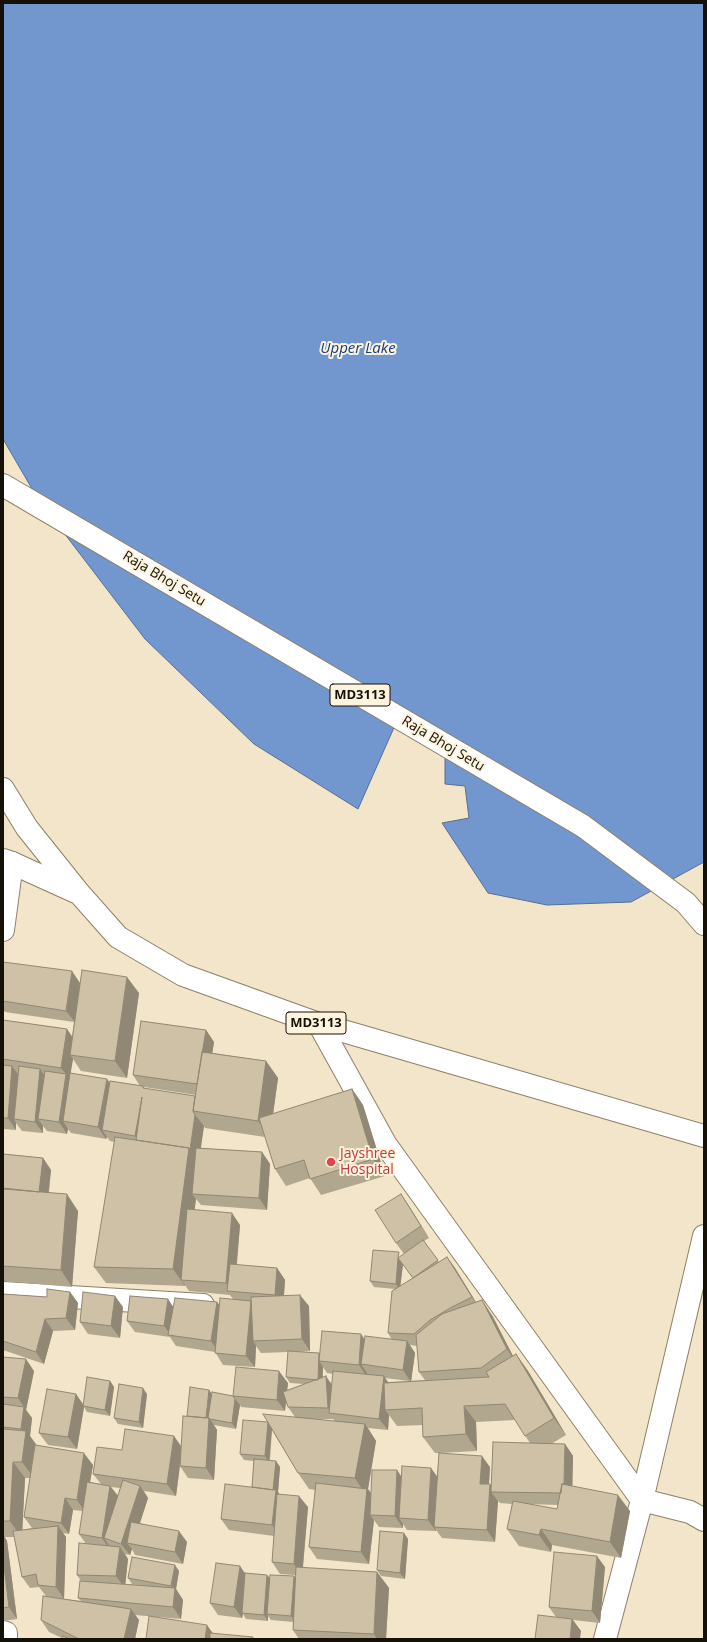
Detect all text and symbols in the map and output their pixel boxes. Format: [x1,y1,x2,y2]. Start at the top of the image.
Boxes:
water label: Upper Lake [320,340,396,358]
street label: Raja Bhoj Setu [120,548,208,610]
road number: MD3113 [330,684,390,706]
street label: Raja Bhoj Setu [399,713,487,775]
road number: MD3113 [286,1012,346,1034]
place label: Jayshree Hospital [340,1146,395,1178]
marker: Jayshree Hospital [325,1156,337,1168]

